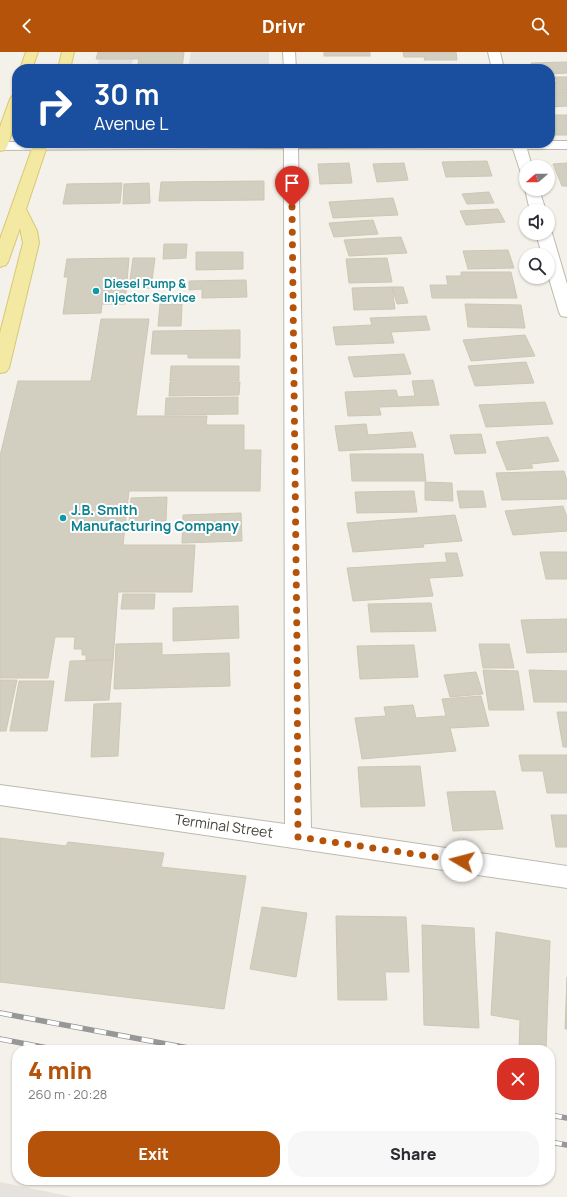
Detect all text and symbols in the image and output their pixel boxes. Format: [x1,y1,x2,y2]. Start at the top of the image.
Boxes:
text: Drivr [262,14,305,38]
icon: back [16,15,38,37]
icon: search [529,15,551,37]
text: 30 m [94,75,159,113]
icon: right [28,80,80,132]
text: Avenue L [94,111,168,135]
north arrow [519,160,555,196]
map controls [519,160,555,284]
pin [275,166,309,207]
icon: arrive [281,172,303,194]
button: sound [519,204,555,240]
button: search [519,248,555,284]
place label: Diesel Pump & Injector Service [104,275,196,306]
marker: Diesel Pump & Injector Service [91,286,101,296]
place label: J.B. Smith Manufacturing Company [71,500,239,535]
marker: J.B. Smith Manufacturing Company [58,513,68,523]
street label: Terminal Street [174,809,275,842]
position arrow [441,840,483,882]
text: 4 min [28,1053,92,1086]
button: close [497,1058,539,1100]
text: 260 m · 20:28 [28,1085,107,1103]
button: Exit [28,1131,280,1177]
button: Share [288,1131,539,1177]

